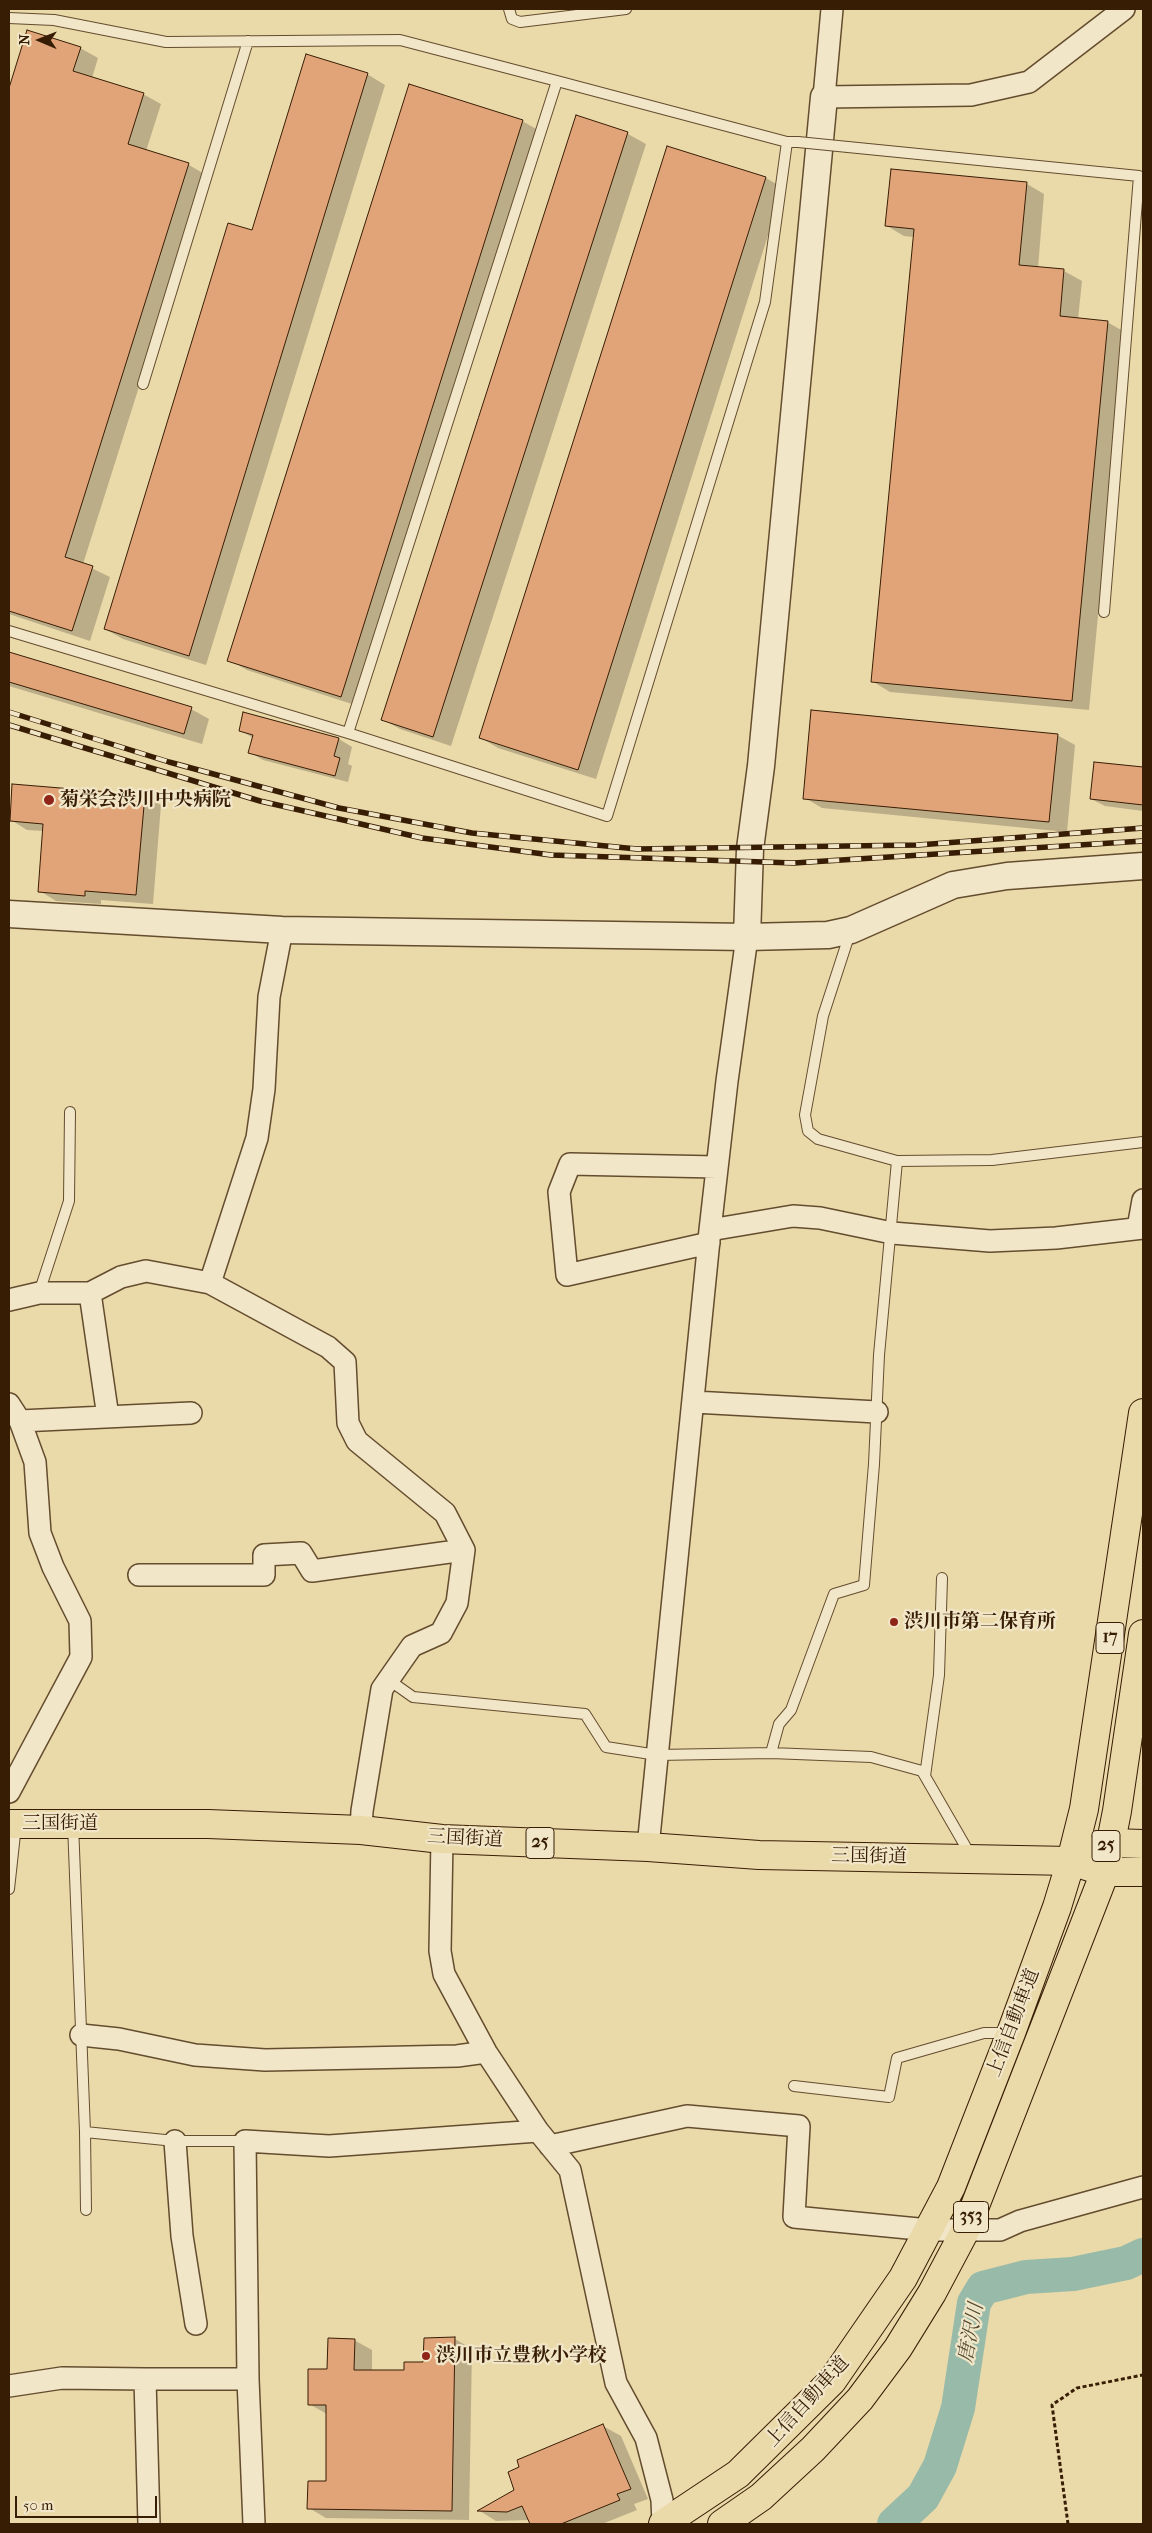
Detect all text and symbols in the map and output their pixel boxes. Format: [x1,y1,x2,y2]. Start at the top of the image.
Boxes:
north arrow [15,15,65,65]
text: N [16,34,33,45]
place label: 菊栄会渋川中央病院 [60,789,231,811]
marker: 菊栄会渋川中央病院 [42,793,56,807]
place label: 渋川市第二保育所 [904,1611,1056,1633]
marker: 渋川市第二保育所 [888,1616,900,1628]
road number: 17 [1096,1622,1124,1654]
street label: 三国街道 [22,1813,98,1835]
street label: 三国街道 [426,1826,504,1852]
road number: 25 [526,1828,554,1859]
road number: 25 [1092,1830,1120,1862]
street label: 三国街道 [831,1845,907,1869]
street label: 上信自動車道 [983,1966,1045,2080]
road number: 353 [954,2202,988,2232]
water label: 唐沢川 [954,2301,990,2365]
place label: 渋川市立豊秋小学校 [436,2345,607,2367]
marker: 渋川市立豊秋小学校 [420,2350,432,2362]
street label: 上信自動車道 [761,2352,855,2452]
scale bar [18,2486,160,2518]
text: 50 m [23,2496,53,2514]

